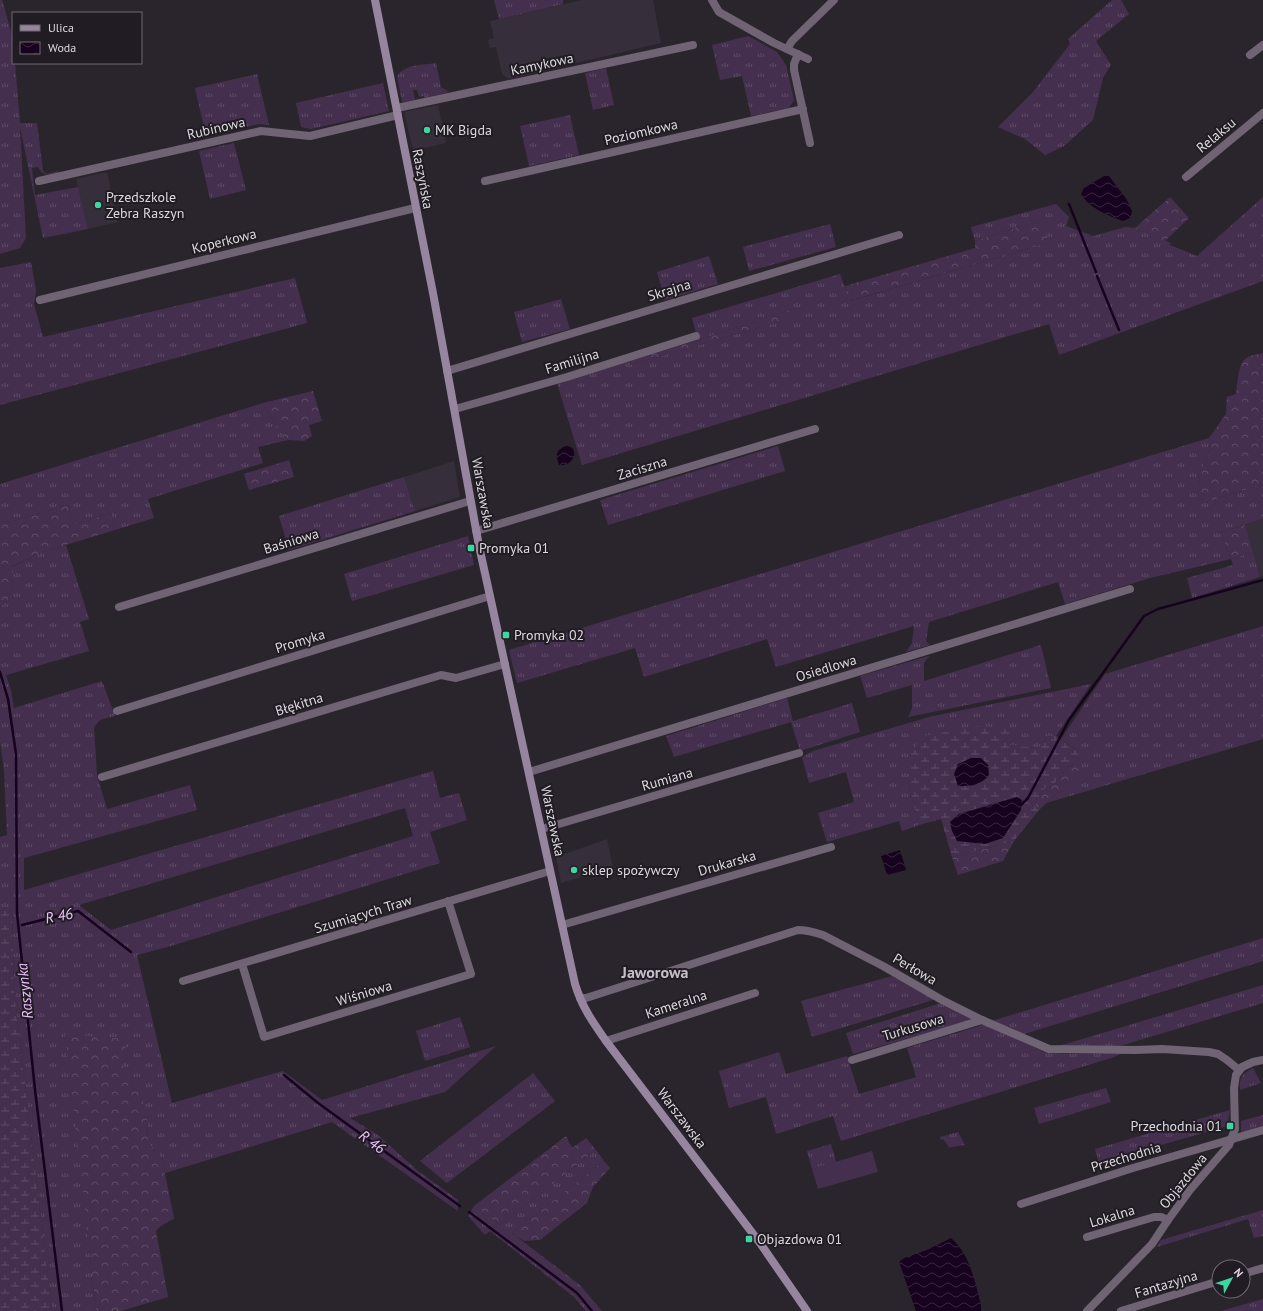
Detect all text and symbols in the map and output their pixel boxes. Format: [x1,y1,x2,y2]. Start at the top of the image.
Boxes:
legend [12,12,142,64]
text: Ulica [48,20,74,35]
text: Woda [48,40,76,55]
street label: Kamykowa [509,49,575,79]
street label: Rubinowa [185,113,247,143]
street label: Relaksu [1193,113,1239,157]
street label: Poziomkowa [603,115,679,149]
place label: MK Bigda [435,121,492,139]
marker: MK Bigda [422,125,432,135]
street label: Raszyńska [408,147,438,211]
place label: Przedszkole Zebra Raszyn [106,188,184,222]
marker: Przedszkole Zebra Raszyn [93,200,103,210]
street label: Koperkowa [190,224,258,258]
street label: Skrajna [645,275,693,305]
street label: Familijna [543,344,601,378]
street label: Zaciszna [615,452,669,484]
street label: Warszawska [468,456,498,530]
street label: Baśniowa [261,524,321,558]
place label: Promyka 01 [479,539,549,557]
marker: Promyka 01 [466,543,476,553]
street label: Promyka [273,625,327,657]
place label: Promyka 02 [514,626,584,644]
marker: Promyka 02 [501,630,511,640]
street label: Osiedlowa [793,650,859,686]
street label: Błękitna [273,688,325,720]
street label: Rumiana [639,763,695,795]
street label: Warszawska [537,784,569,858]
street label: Drukarska [696,846,758,880]
place label: sklep spożywczy [582,861,680,879]
marker: sklep spożywczy [569,865,579,875]
street label: Szumiących Traw [312,890,415,937]
water label: R 46 [43,903,75,928]
street label: Perłowa [890,949,940,989]
water label: Raszynka [12,962,37,1020]
district label: Jaworowa [621,962,688,982]
street label: Wiśniowa [334,976,394,1010]
street label: Kameralna [643,986,709,1022]
street label: Turkusowa [880,1009,946,1045]
street label: Warszawska [653,1084,711,1152]
place label: Przechodnia 01 [1131,1117,1222,1135]
marker: Przechodnia 01 [1225,1121,1235,1131]
water label: R 46 [355,1126,389,1158]
street label: Przechodnia [1089,1138,1163,1176]
street label: Objazdowa [1155,1150,1211,1212]
street label: Lokalna [1087,1201,1137,1231]
place label: Objazdowa 01 [757,1230,842,1248]
marker: Objazdowa 01 [744,1234,754,1244]
north arrow [1211,1259,1251,1299]
text: N [1231,1265,1246,1280]
street label: Fantazyjna [1133,1266,1200,1302]

